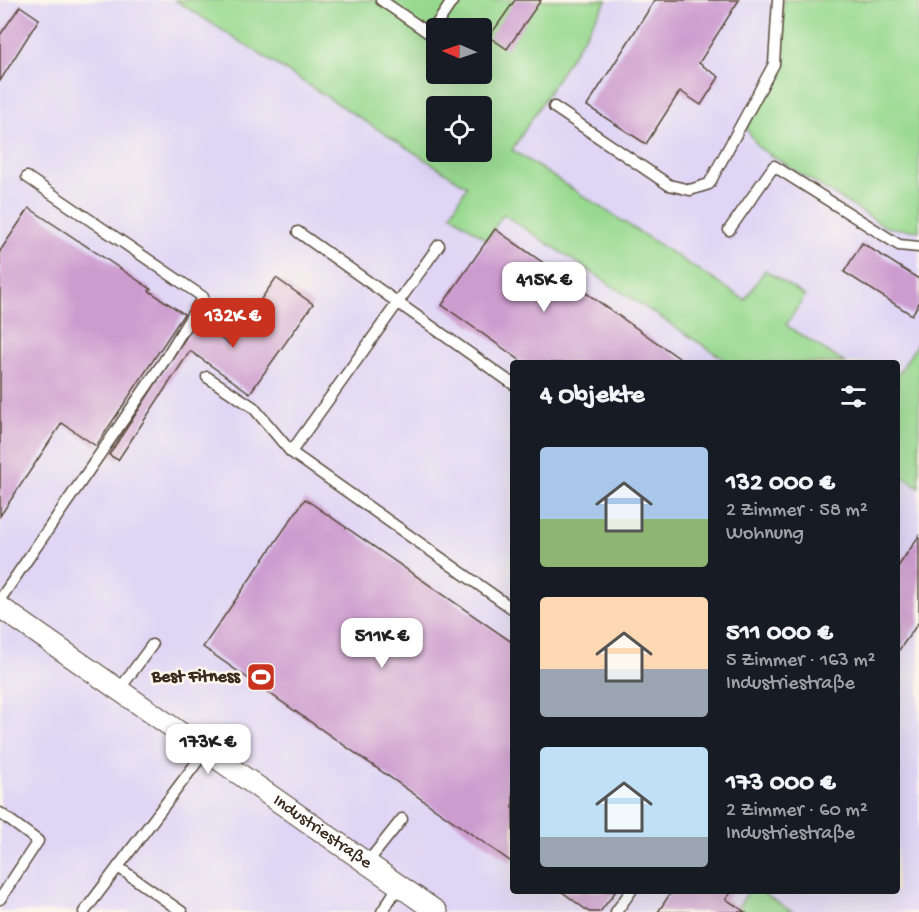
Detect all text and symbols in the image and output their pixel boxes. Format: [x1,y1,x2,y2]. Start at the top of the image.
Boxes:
north arrow [426,18,492,84]
map controls [426,18,492,162]
button: locate [426,96,492,162]
pin: 415K € [495,262,593,313]
text: 415K € [516,270,572,293]
pin: 132K € [184,298,282,349]
text: 132K € [205,306,261,329]
icon: filters [837,380,870,413]
text: 4 Objekte [540,381,644,412]
text: 132 000 € [726,469,835,500]
icon: home [588,471,660,543]
text: 2 Zimmer · 58 m² [726,500,868,523]
text: Wohnung [726,523,804,546]
pin: 511K € [333,618,431,669]
text: 511 000 € [726,619,833,650]
icon: home [588,621,660,693]
text: 511K € [355,626,409,649]
text: 5 Zimmer · 163 m² [726,650,876,673]
sports icon: Best Fitness [245,661,277,693]
place label: Best Fitness [151,667,241,688]
text: Industriestraße [726,673,855,696]
pin: 173K € [159,724,257,775]
text: 173K € [180,732,236,755]
text: 173 000 € [726,769,836,800]
icon: home [588,771,660,843]
street label: Industriestraße [269,790,376,874]
text: 2 Zimmer · 60 m² [726,800,868,823]
text: Industriestraße [726,823,855,846]

